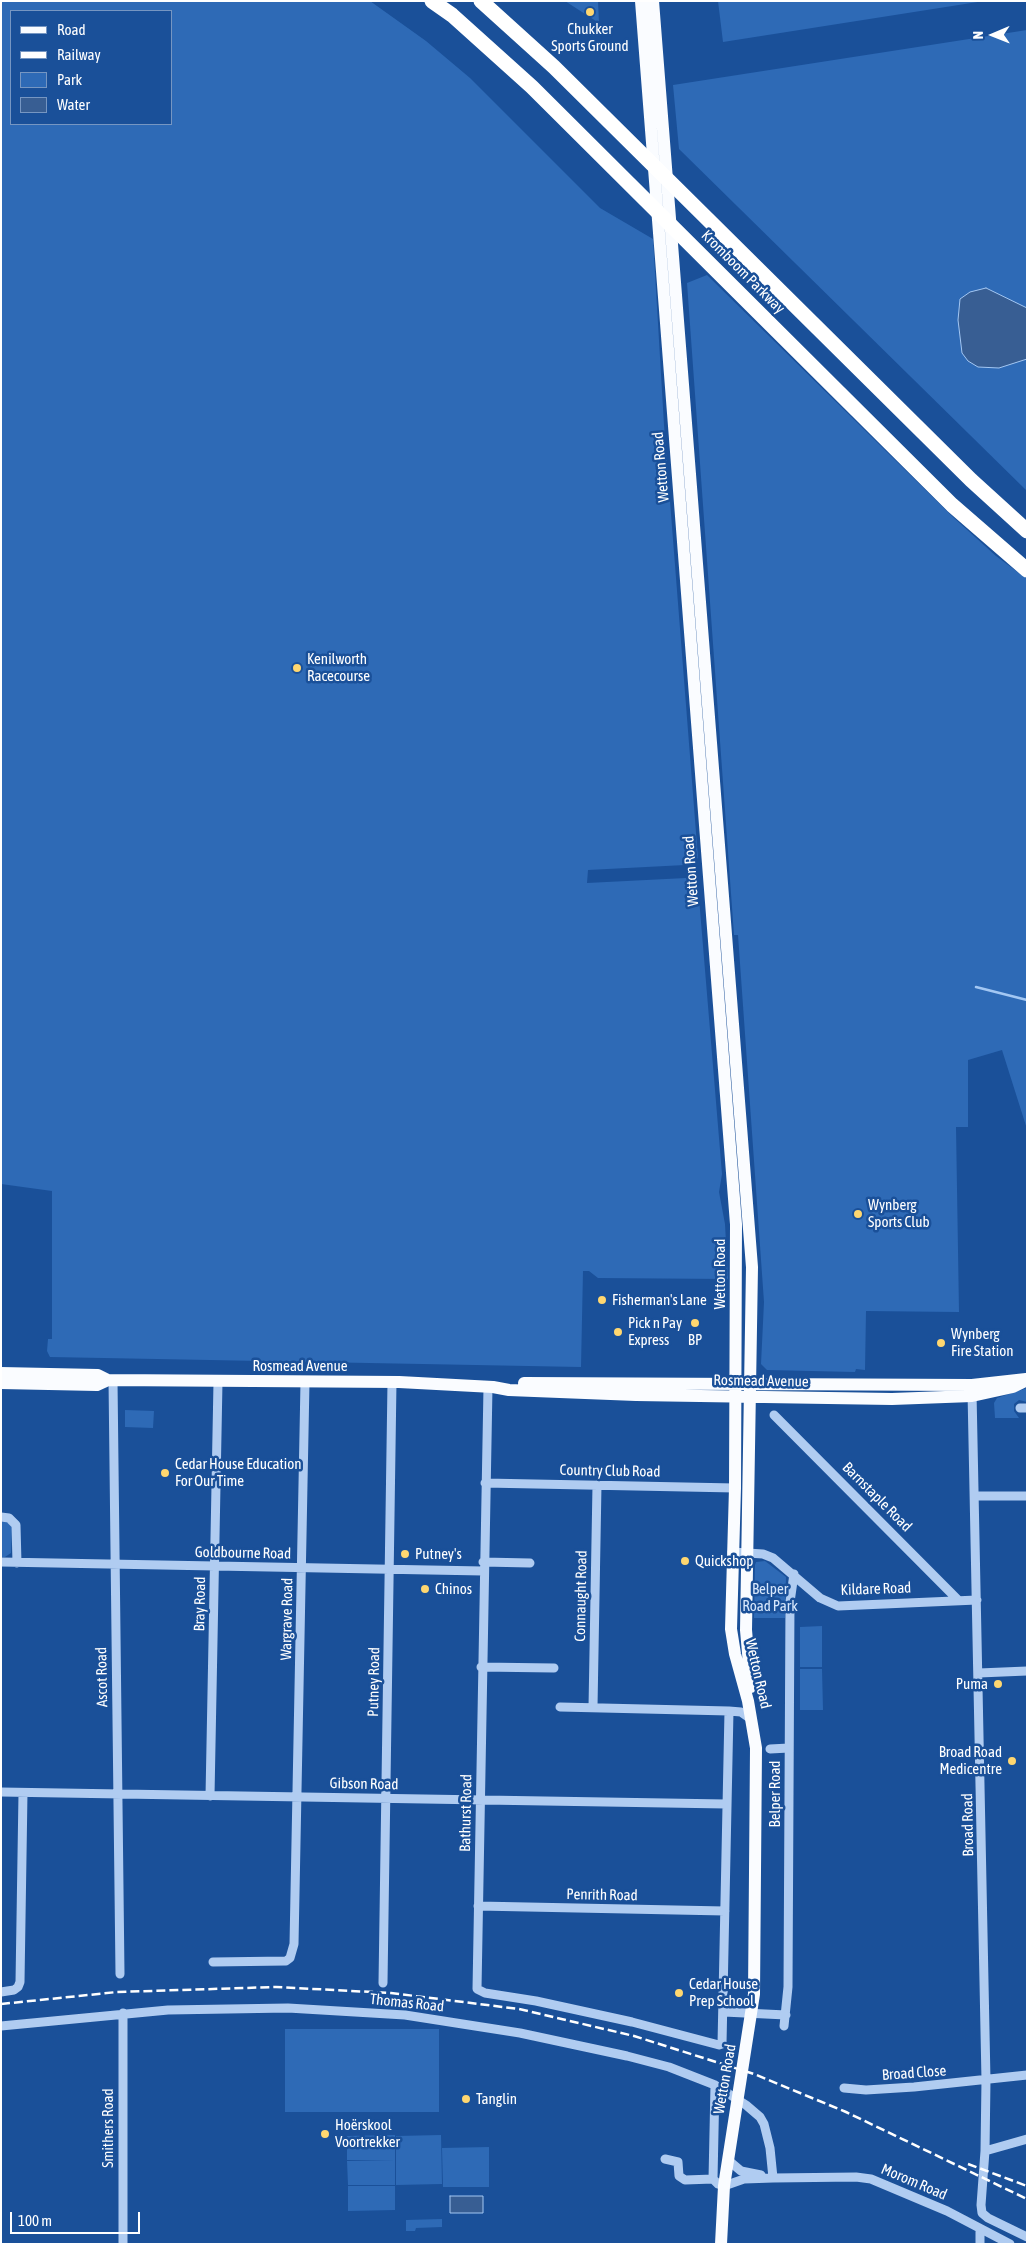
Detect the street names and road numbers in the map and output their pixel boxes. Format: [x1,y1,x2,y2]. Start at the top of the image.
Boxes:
street label: Kromboom Parkway [697,226,789,318]
street label: Wetton Road [649,431,673,503]
street label: Wetton Road [680,835,702,907]
street label: Wetton Road [711,1239,729,1309]
street label: Rosmead Avenue [252,1357,348,1375]
street label: Rosmead Avenue [713,1371,809,1391]
street label: Barnstaple Road [839,1459,915,1535]
street label: Country Club Road [559,1461,661,1481]
street label: Goldbourne Road [195,1543,291,1563]
street label: Connaught Road [571,1550,591,1642]
street label: Bray Road [191,1576,209,1632]
street label: Wargrave Road [277,1578,297,1660]
street label: Kildare Road [840,1579,912,1599]
street label: Wetton Road [741,1638,775,1710]
street label: Ascot Road [92,1647,112,1707]
street label: Putney Road [364,1647,384,1717]
street label: Belper Road [766,1761,784,1827]
street label: Gibson Road [329,1774,399,1794]
street label: Bathurst Road [456,1774,476,1852]
street label: Broad Road [958,1793,978,1857]
street label: Penrith Road [566,1885,638,1905]
street label: Thomas Road [369,1990,445,2016]
street label: Wetton Road [710,2043,740,2115]
street label: Broad Close [881,2062,947,2084]
street label: Smithers Road [99,2088,117,2168]
street label: Morom Road [878,2160,950,2204]

